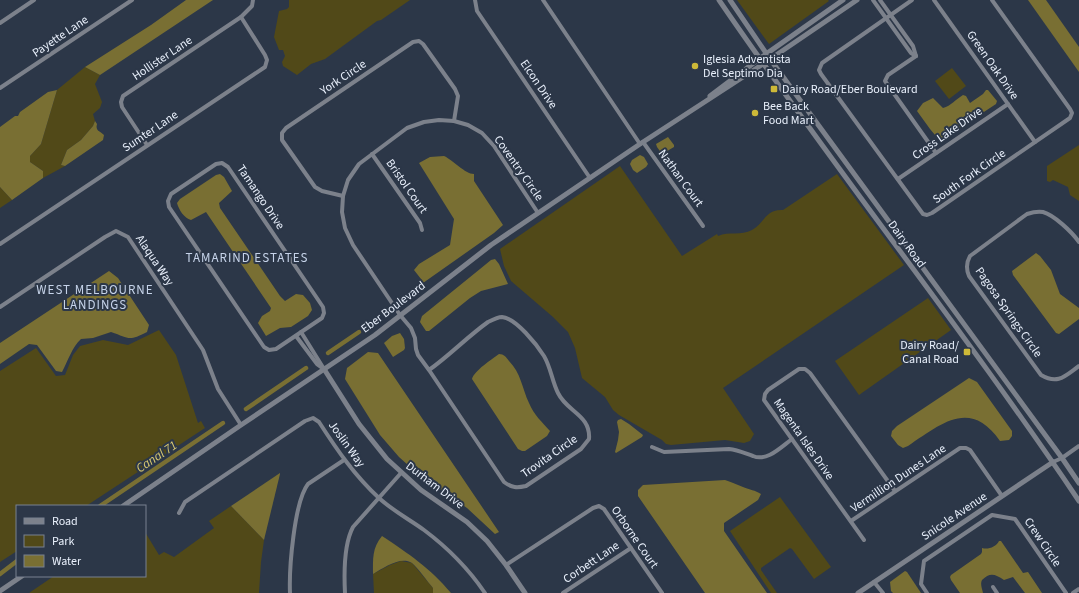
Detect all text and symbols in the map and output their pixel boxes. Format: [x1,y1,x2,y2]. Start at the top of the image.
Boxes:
street label: Payette Lane [29,11,92,61]
street label: Green Oak Drive [962,27,1023,103]
street label: Hollister Lane [129,32,196,85]
place label: Iglesia Adventista Del Septimo Dia [703,51,791,82]
street label: York Circle [316,56,370,100]
street label: Elcon Drive [516,56,561,112]
marker: Iglesia Adventista Del Septimo Dia [690,61,700,71]
place label: Dairy Road/Eber Boulevard [782,81,918,98]
marker: Dairy Road/Eber Boulevard [769,84,779,94]
place label: Bee Back Food Mart [763,98,814,129]
street label: Cross Lake Drive [909,103,986,164]
street label: Sumter Lane [119,107,181,156]
marker: Bee Back Food Mart [750,108,760,118]
street label: Coventry Circle [490,132,547,204]
street label: South Fork Circle [929,145,1009,208]
street label: Nathan Court [654,146,707,211]
street label: Bristol Court [382,156,432,217]
street label: Tamango Drive [233,161,289,233]
street label: Dairy Road [884,217,930,271]
street label: Alaqua Way [131,231,178,289]
district label: TAMARIND ESTATES [186,249,308,267]
street label: Pagosa Springs Circle [971,264,1046,361]
street label: Eber Boulevard [358,278,429,337]
district label: WEST MELBOURNE LANDINGS [36,281,154,314]
place label: Dairy Road/ Canal Road [900,337,960,368]
marker: Dairy Road/ Canal Road [962,347,972,357]
street label: Magenta Isles Drive [769,395,838,484]
street label: Joslin Way [324,418,369,471]
street label: Trovita Circle [518,431,581,482]
water label: Canal 71 [132,436,181,477]
street label: Vermillion Dunes Lane [847,440,949,517]
street label: Durham Drive [402,458,467,513]
street label: Snicole Avenue [918,488,991,545]
street label: Orborne Court [607,503,662,572]
legend [16,505,146,577]
text: Road [52,513,78,530]
street label: Crew Circle [1020,514,1065,570]
text: Park [52,533,74,550]
street label: Corbett Lane [560,537,623,588]
text: Water [52,553,82,570]

